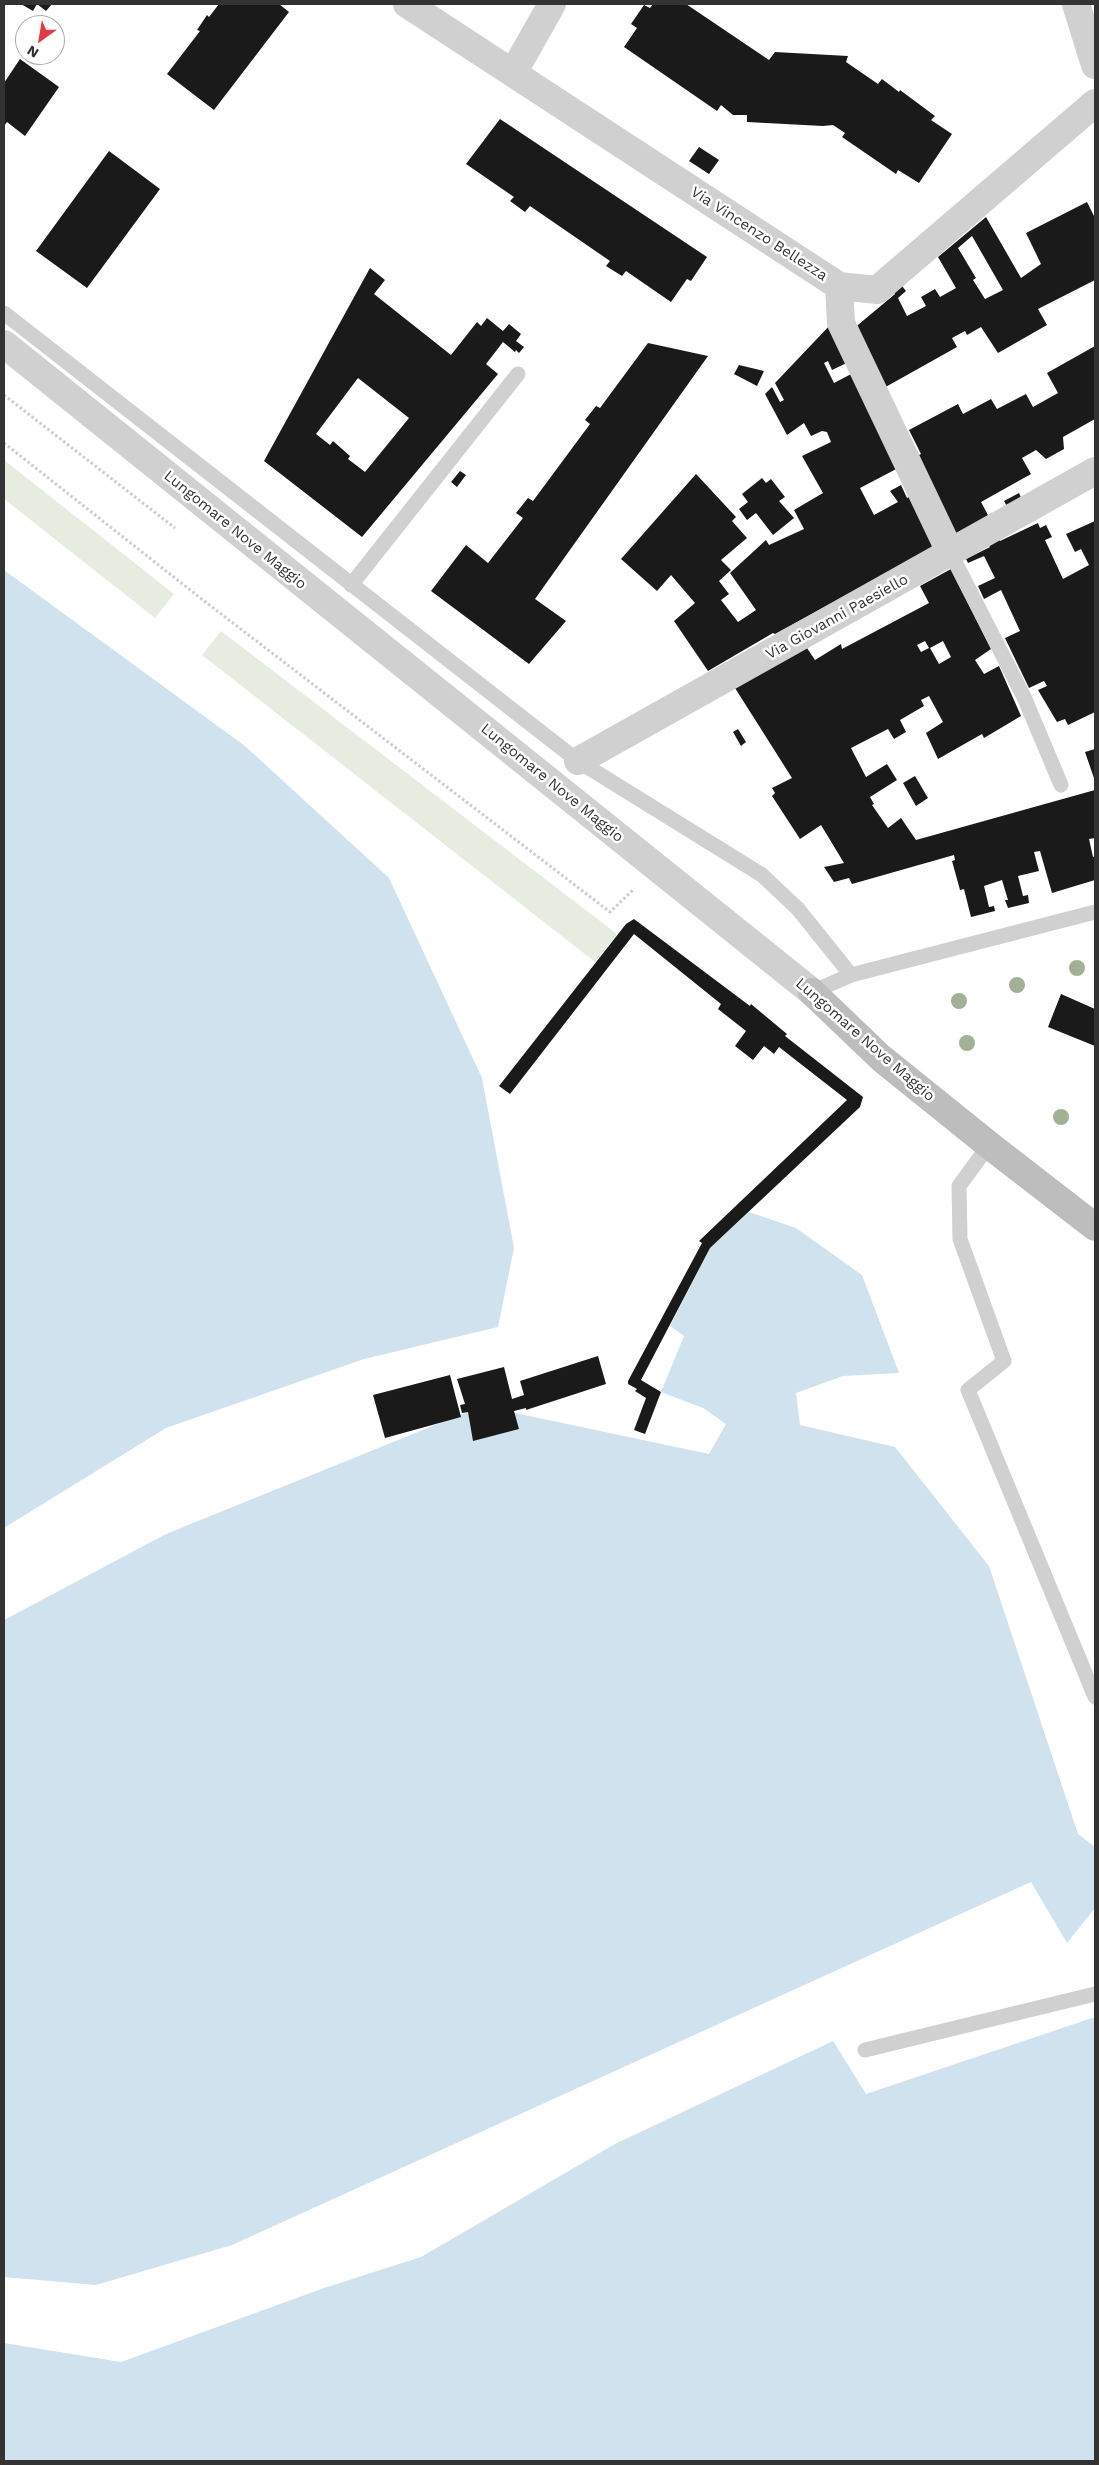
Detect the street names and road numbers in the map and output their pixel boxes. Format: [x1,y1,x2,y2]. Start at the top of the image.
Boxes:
street label: Via Vincenzo Bellezza [687,183,831,285]
street label: Lungomare Nove Maggio [160,467,310,593]
street label: Via Giovanni Paesiello [763,570,911,664]
street label: Lungomare Nove Maggio [477,720,627,846]
street label: Lungomare Nove Maggio [792,975,938,1105]

